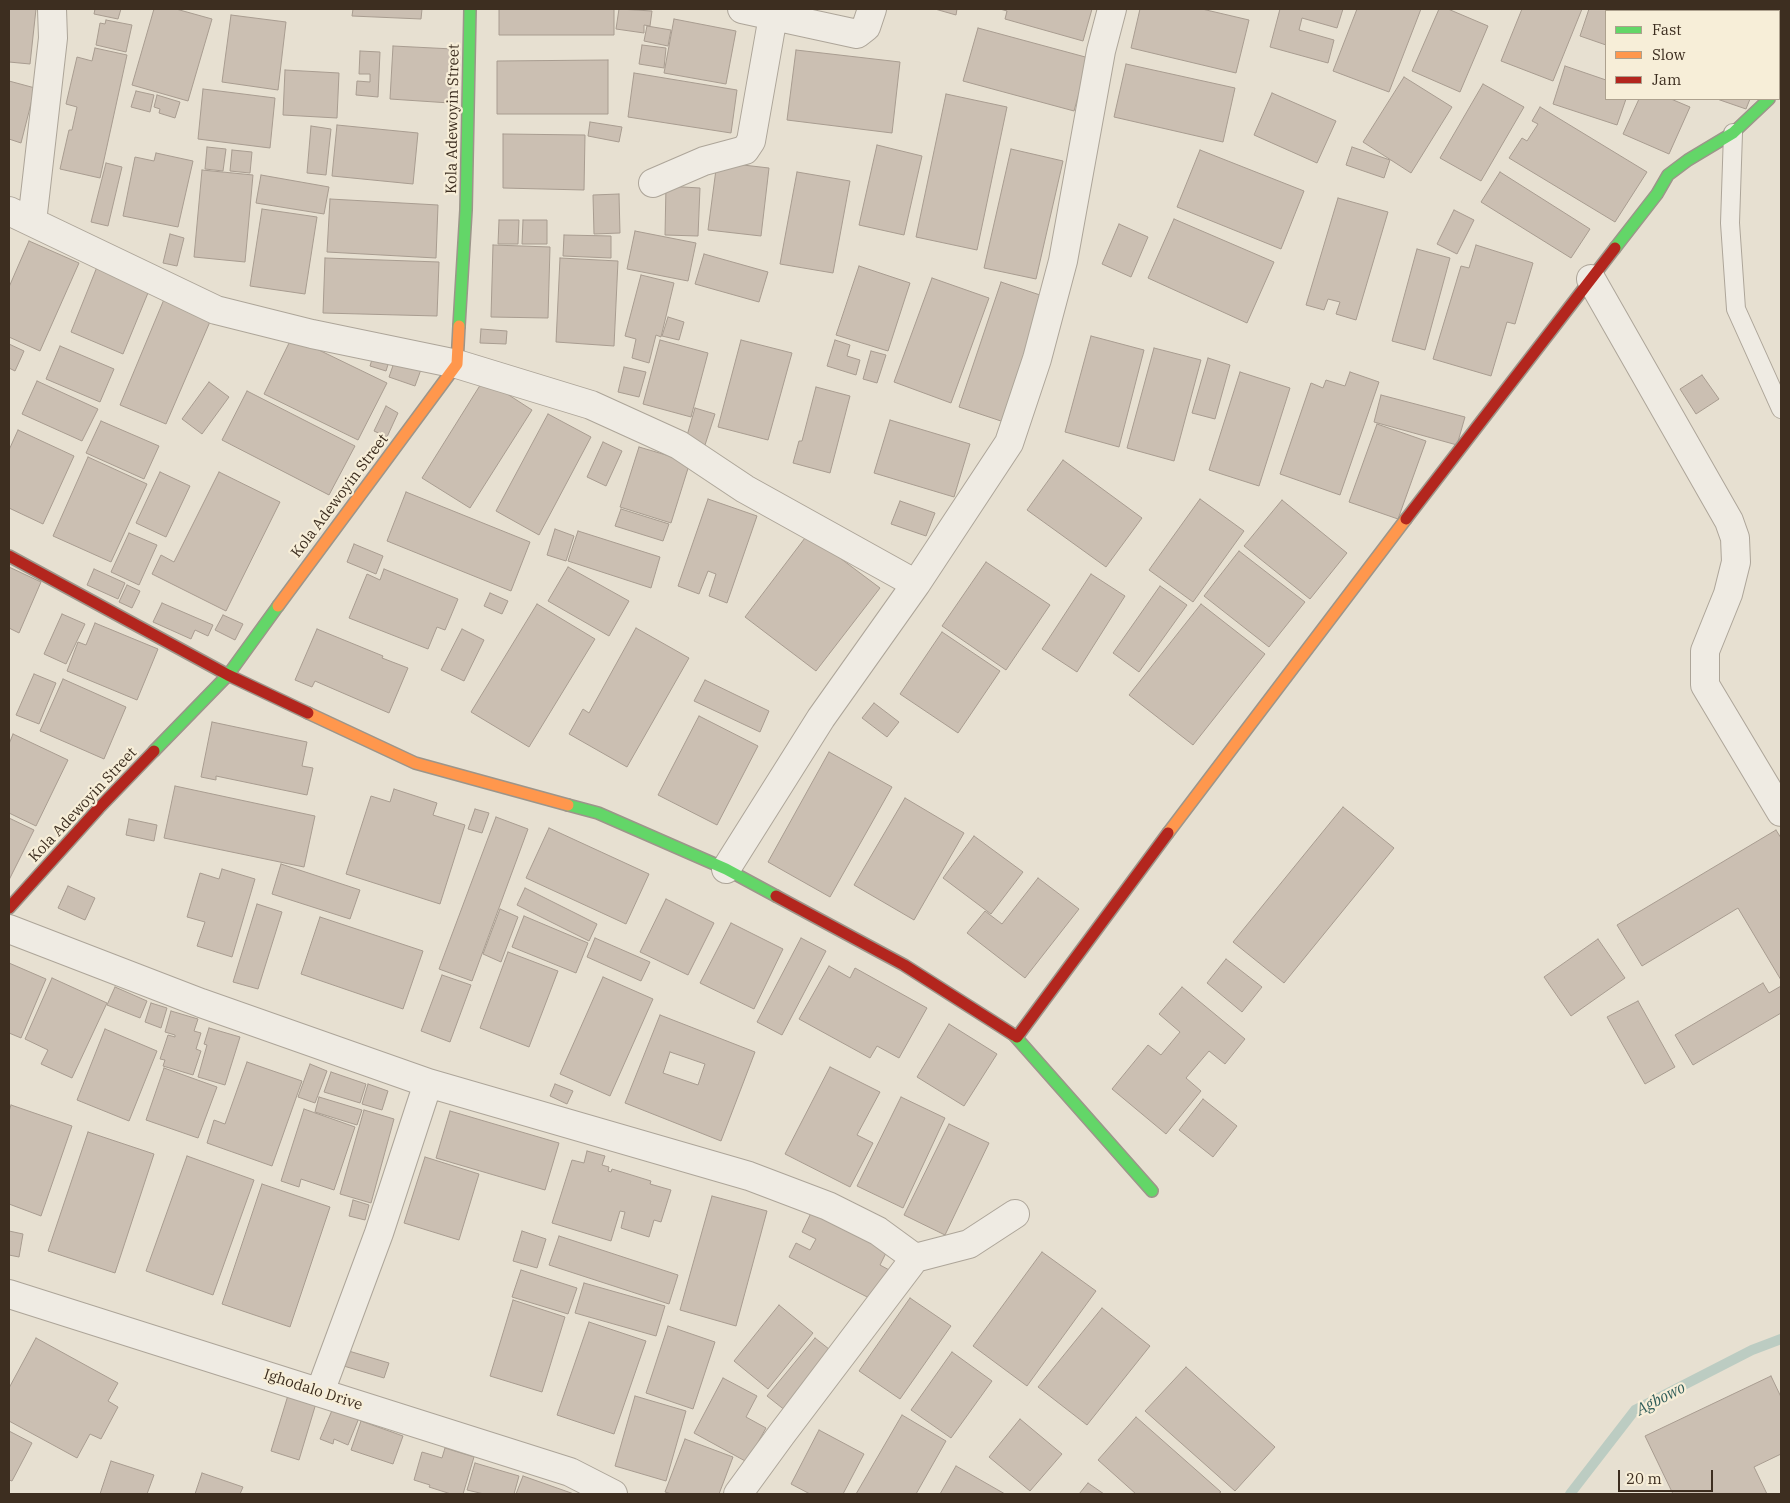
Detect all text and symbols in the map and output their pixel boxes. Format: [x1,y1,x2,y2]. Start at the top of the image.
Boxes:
legend [1605,10,1780,100]
text: Fast [1652,20,1682,39]
street label: Kola Adewoyin Street [443,44,463,194]
text: Slow [1652,45,1685,64]
text: Jam [1652,70,1681,89]
street label: Kola Adewoyin Street [288,431,392,561]
street label: Kola Adewoyin Street [25,744,141,866]
street label: Ighodalo Drive [261,1366,365,1414]
water label: Agbowo [1633,1378,1689,1420]
scale bar [1620,1460,1715,1492]
text: 20 m [1626,1469,1662,1488]

